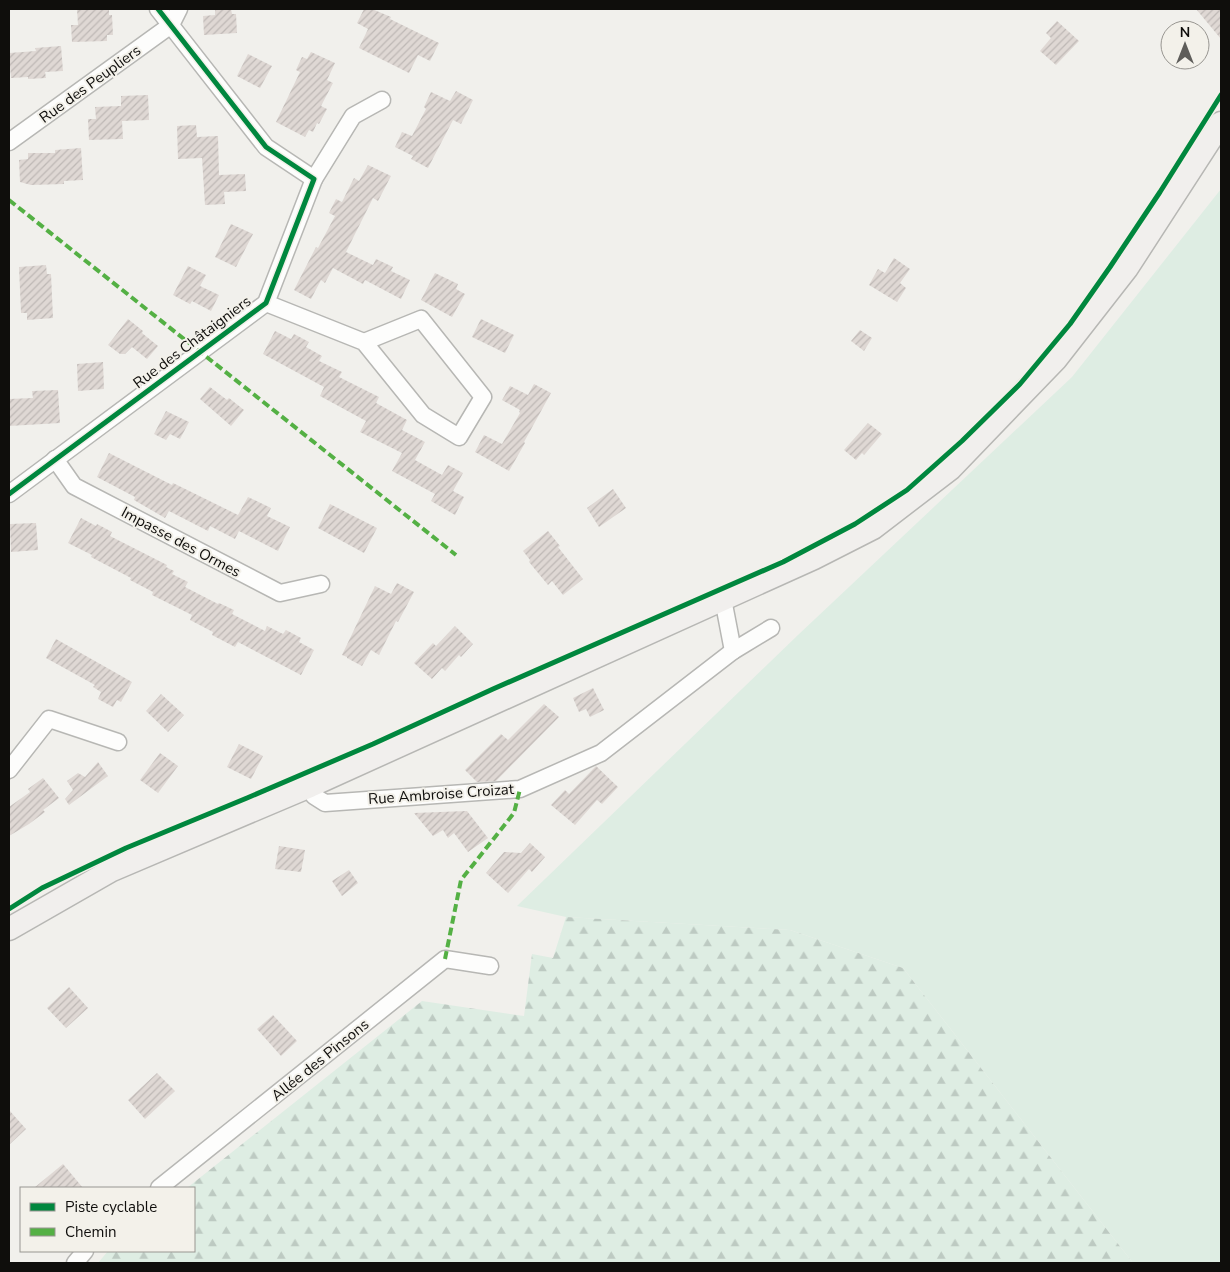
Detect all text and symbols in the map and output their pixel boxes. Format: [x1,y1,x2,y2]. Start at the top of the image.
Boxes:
north arrow [1160,20,1210,70]
text: N [1180,23,1190,42]
street label: Rue des Peupliers [35,40,145,128]
street label: Rue des Châtaigniers [129,291,255,393]
street label: Impasse des Ormes [118,502,244,582]
street label: Rue Ambroise Croizat [367,779,515,809]
street label: Allée des Pinsons [267,1014,373,1106]
legend [20,1187,195,1252]
text: Piste cyclable [65,1197,157,1217]
text: Chemin [65,1222,116,1242]

